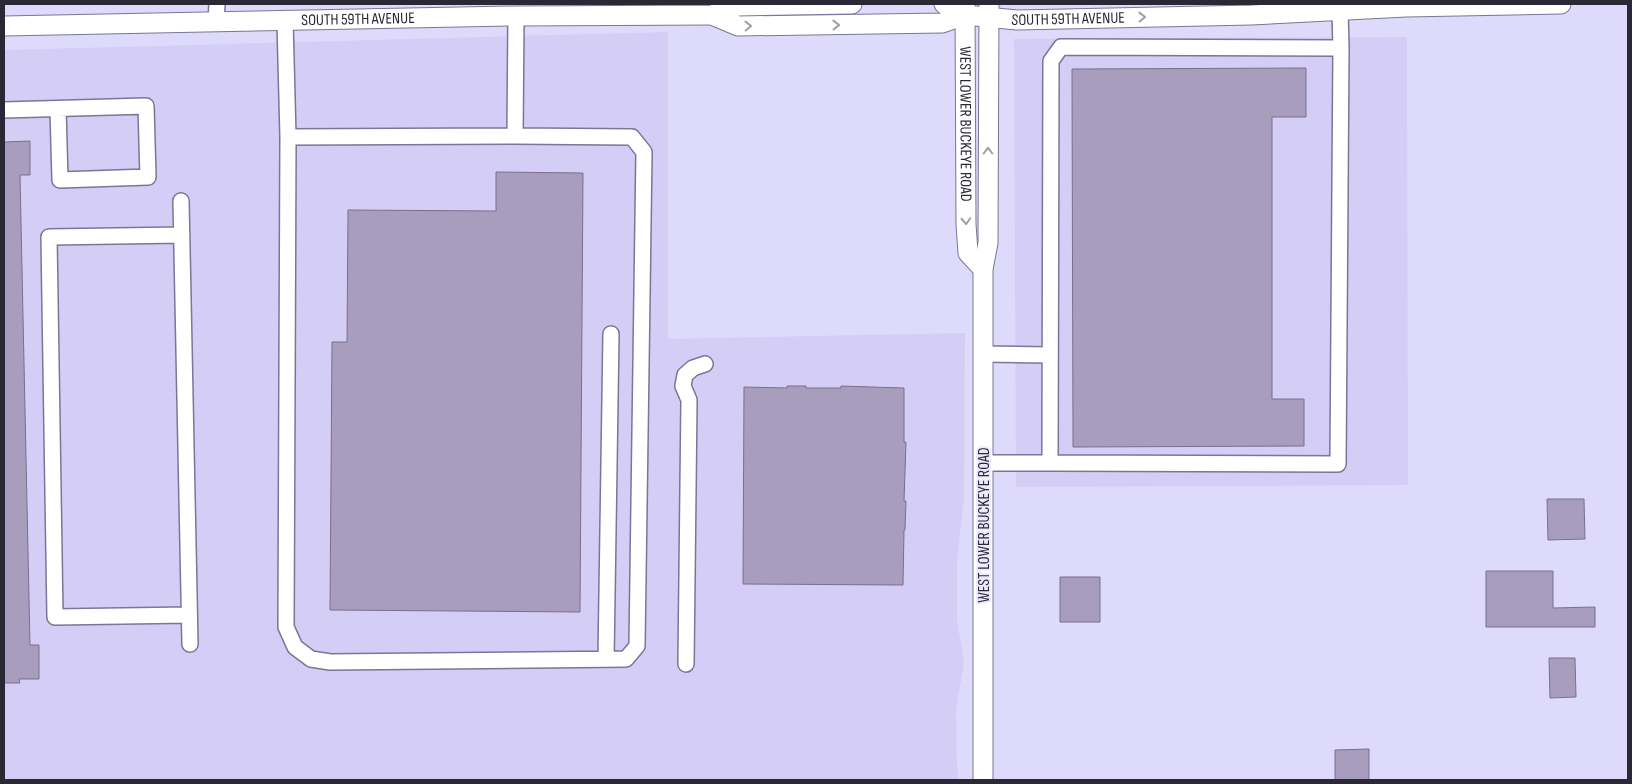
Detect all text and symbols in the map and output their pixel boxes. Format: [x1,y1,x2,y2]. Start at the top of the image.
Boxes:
street label: SOUTH 59TH AVENUE [301,8,415,30]
street label: SOUTH 59TH AVENUE [1011,8,1125,30]
one-way arrow [1139,12,1147,23]
one-way arrow [832,20,840,30]
one-way arrow [745,21,753,31]
street label: WEST LOWER BUCKEYE ROAD [956,46,975,202]
one-way arrow [983,147,993,155]
one-way arrow [960,218,971,226]
street label: WEST LOWER BUCKEYE ROAD [975,447,994,603]

